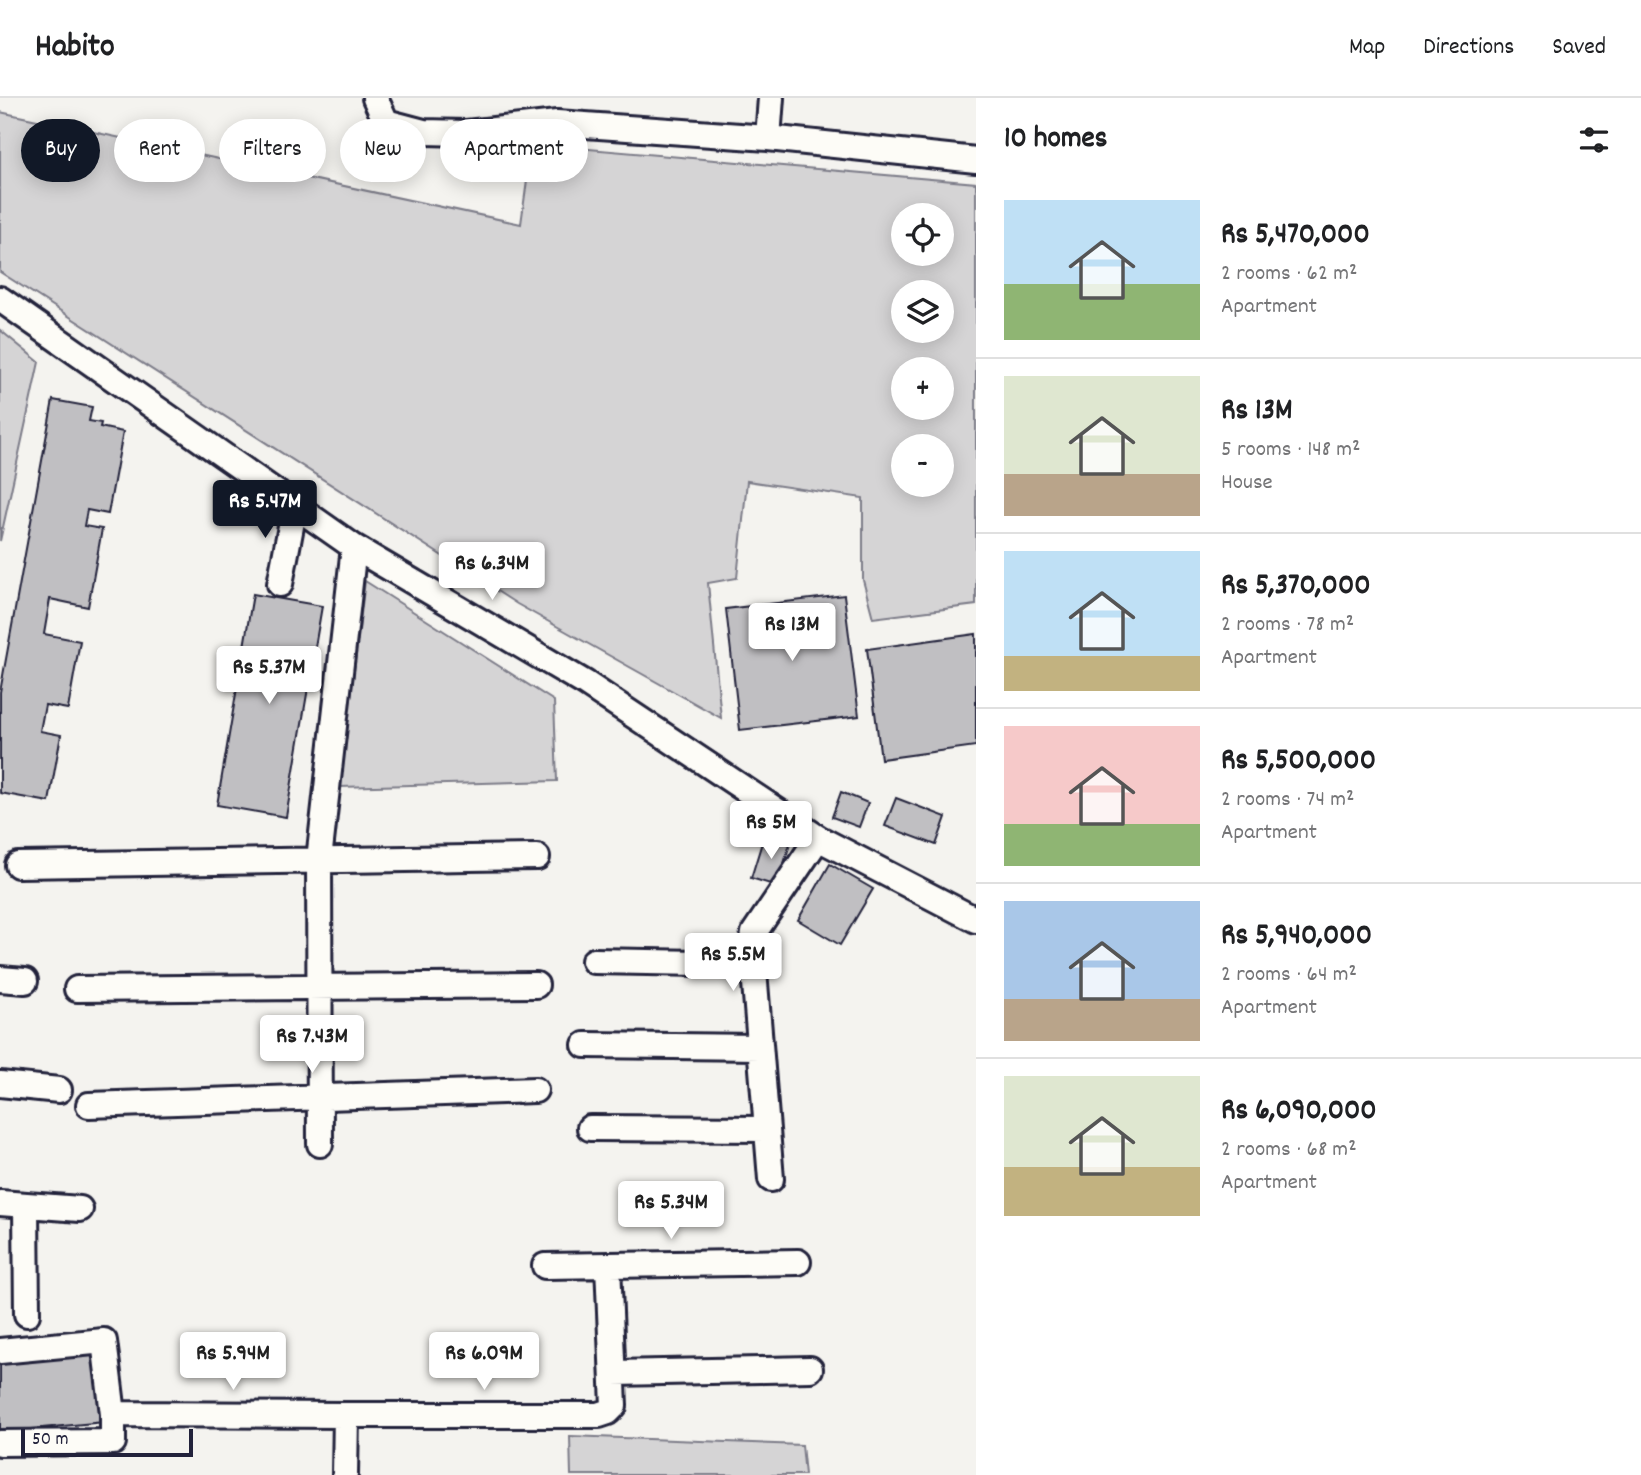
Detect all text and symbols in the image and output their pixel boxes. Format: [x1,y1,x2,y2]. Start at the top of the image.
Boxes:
text: Habito [35,25,115,72]
text: Map [1349,31,1385,65]
text: Directions [1423,31,1514,65]
text: Saved [1552,31,1606,65]
chip: Buy [21,119,100,182]
chip: Rent [114,119,205,182]
chip: Filters [219,119,326,182]
chip: New [340,119,426,182]
chip: Apartment [440,119,588,182]
text: 10 homes [1004,119,1107,162]
icon: filters [1575,121,1613,159]
map controls [891,203,954,497]
button: locate [891,203,954,266]
text: Rs 5,470,000 [1221,215,1370,258]
icon: home [1060,228,1144,312]
text: 2 rooms · 62 m² [1221,258,1357,291]
button: layers [891,280,954,343]
text: Apartment [1221,291,1317,324]
button: + [891,357,954,420]
text: Rs 13M [1221,391,1293,434]
icon: home [1060,404,1144,488]
button: − [891,434,954,497]
text: 5 rooms · 148 m² [1221,434,1360,467]
text: House [1221,467,1273,500]
pin: Rs 5.47M [193,480,337,540]
text: Rs 5.47M [229,486,301,519]
pin: Rs 6.34M [420,542,564,602]
text: Rs 6.34M [455,548,529,581]
text: Rs 5,370,000 [1221,566,1371,609]
icon: home [1060,579,1144,663]
pin: Rs 13M [735,603,849,663]
text: Rs 13M [765,609,819,642]
text: 2 rooms · 78 m² [1221,609,1354,642]
text: Apartment [1221,642,1317,675]
pin: Rs 5.37M [197,646,341,706]
text: Rs 5.37M [232,652,306,685]
text: Rs 5,500,000 [1221,741,1376,784]
icon: home [1060,754,1144,838]
text: 2 rooms · 74 m² [1221,784,1354,817]
pin: Rs 5M [722,802,820,861]
text: Rs 5M [746,807,796,840]
text: Apartment [1221,817,1317,850]
text: Rs 5,940,000 [1221,916,1372,959]
icon: home [1060,929,1144,1013]
pin: Rs 5.5M [668,934,798,993]
text: Rs 5.5M [701,939,765,972]
text: 2 rooms · 64 m² [1221,959,1357,992]
text: Apartment [1221,992,1317,1025]
pin: Rs 7.43M [240,1016,384,1075]
text: Rs 7.43M [276,1021,348,1054]
text: Rs 6,090,000 [1221,1091,1377,1134]
icon: home [1060,1104,1144,1188]
text: 2 rooms · 68 m² [1221,1134,1357,1167]
text: Apartment [1221,1167,1317,1200]
pin: Rs 5.34M [599,1182,743,1241]
text: Rs 5.34M [634,1187,708,1220]
pin: Rs 5.94M [161,1332,305,1392]
pin: Rs 6.09M [412,1332,556,1392]
text: Rs 5.94M [196,1338,270,1371]
text: Rs 6.09M [445,1338,523,1371]
scale bar [21,1426,192,1458]
text: 50 m [32,1427,69,1454]

